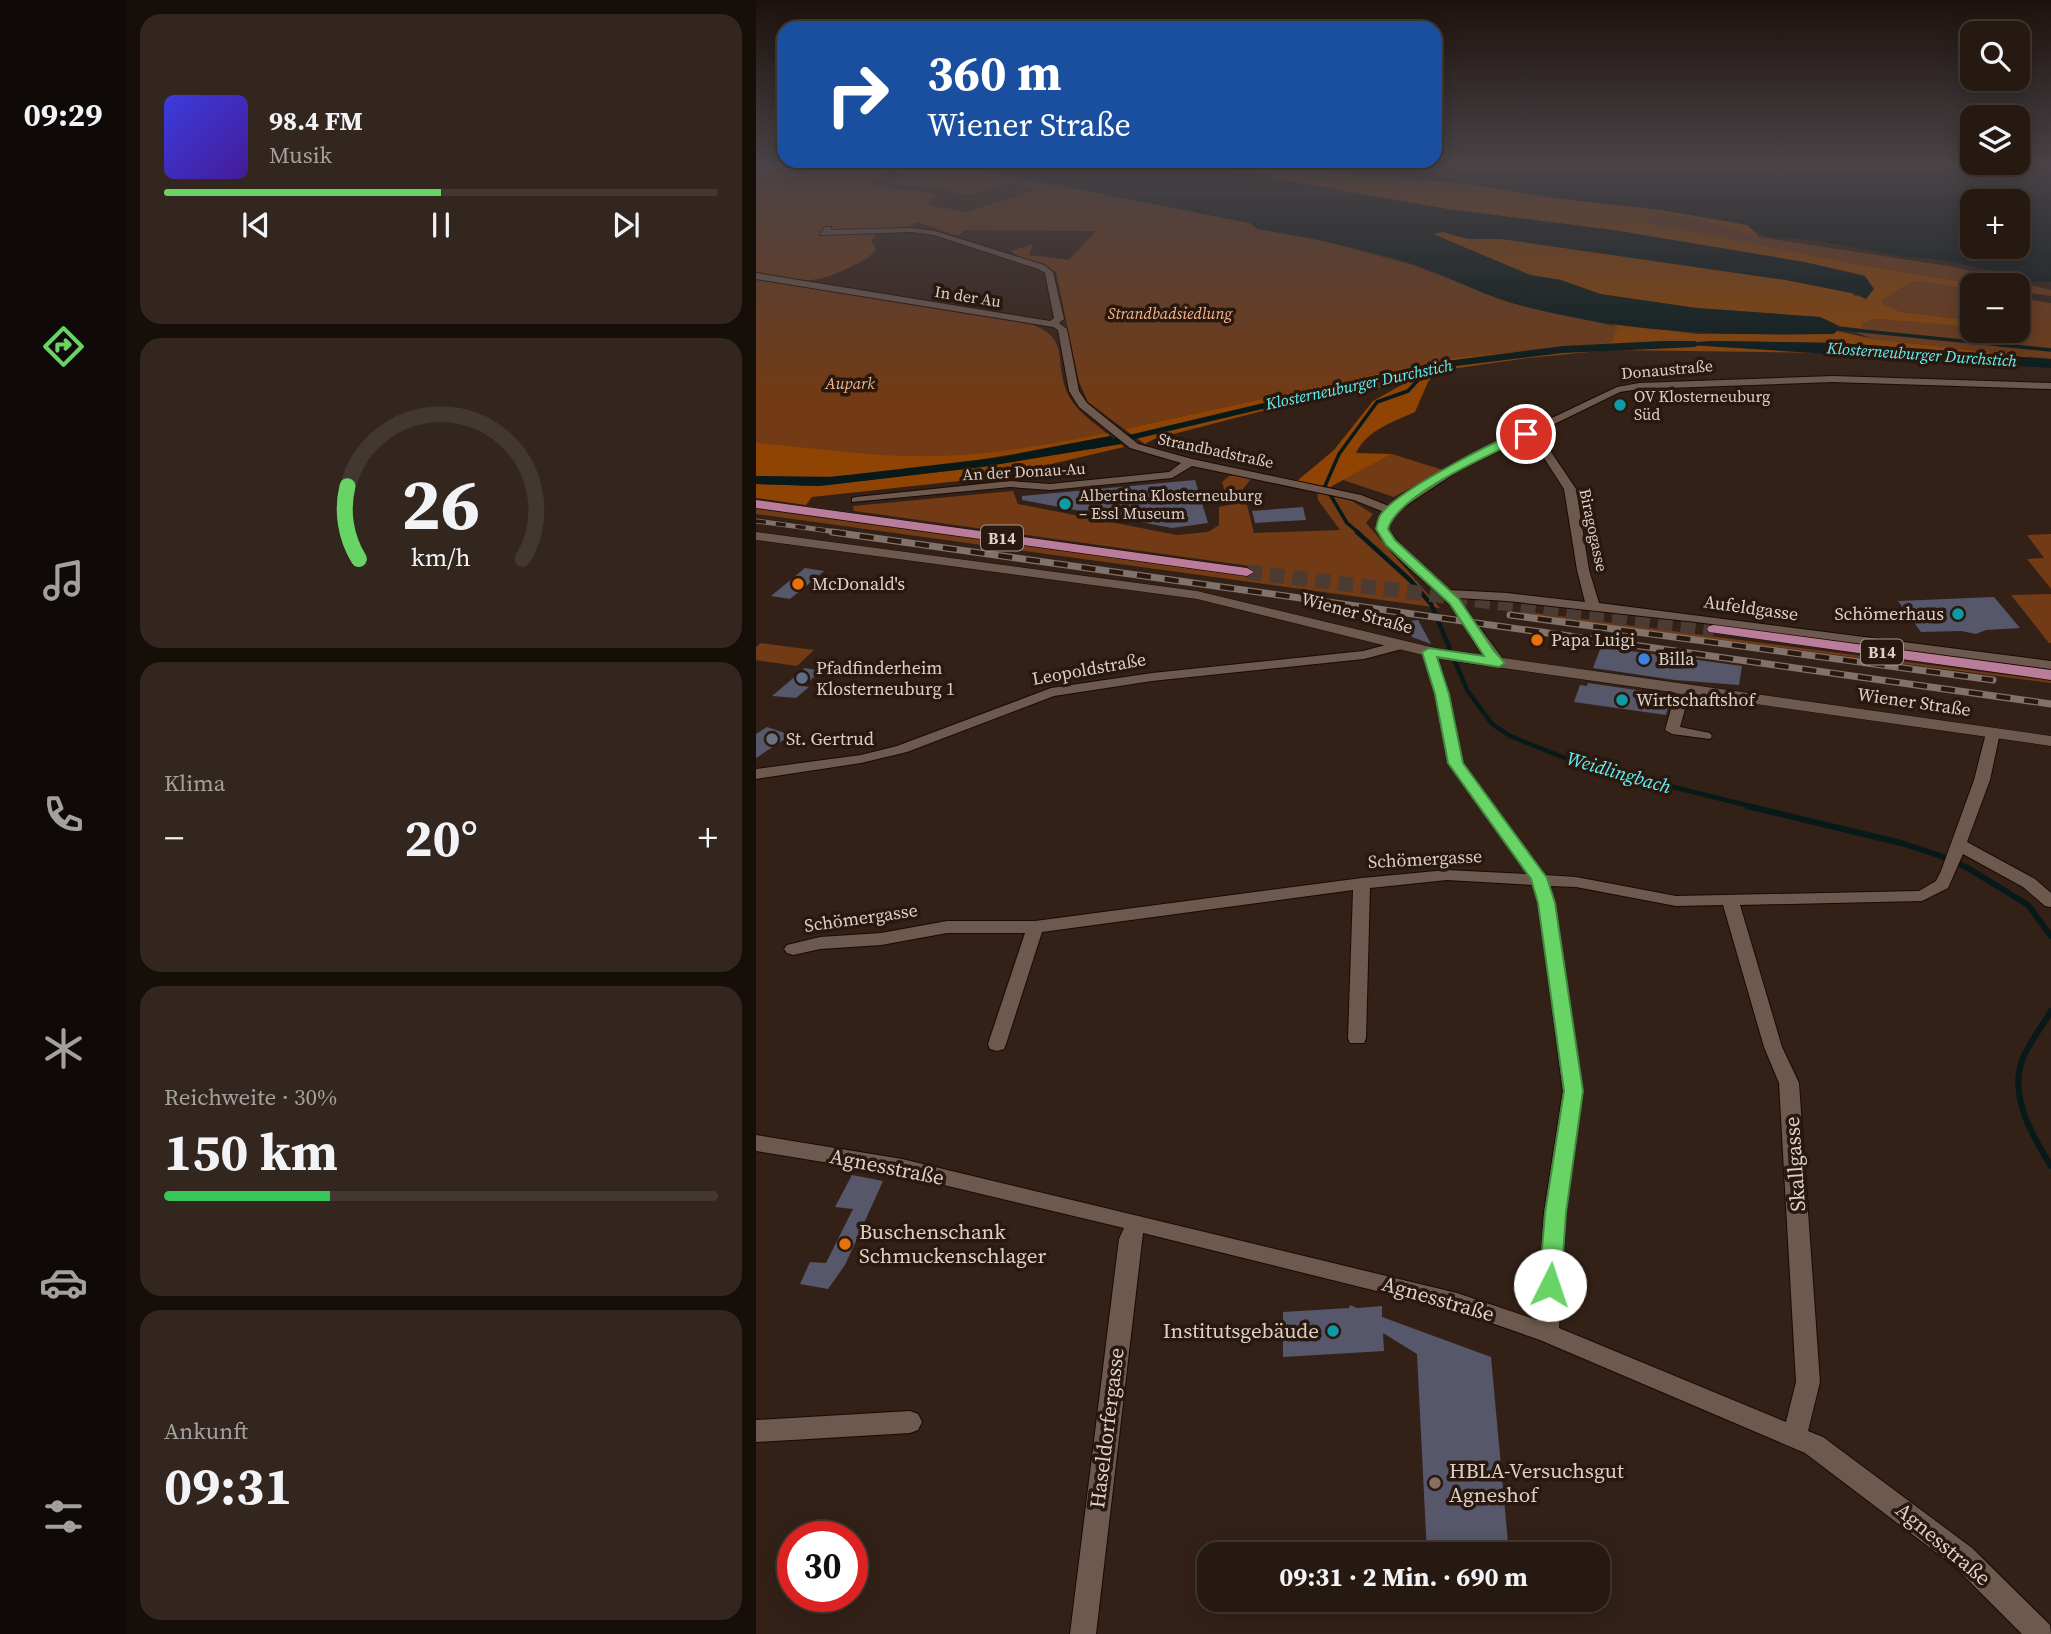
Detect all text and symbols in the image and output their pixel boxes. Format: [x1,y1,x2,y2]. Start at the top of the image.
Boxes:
map controls [1960,21,2030,343]
button: search [1960,21,2030,91]
text: 360 m [927,39,1062,106]
icon: right [812,49,903,140]
text: 09:29 [24,93,102,137]
text: 98.4 FM [269,103,363,139]
text: Wiener Straße [927,103,1131,147]
button: layers [1960,105,2030,175]
text: Musik [269,139,332,171]
button: + [1960,189,2030,259]
icon: previous [237,206,275,244]
icon: pause [422,206,460,244]
icon: next [607,206,645,244]
button: − [1960,273,2030,343]
street label: In der Au [933,280,1003,312]
park label: Strandbadsiedlung [1108,302,1233,324]
icon: directions [39,322,88,371]
water label: Klosterneuburger Durchstich [1825,336,2018,372]
water label: Klosterneuburger Durchstich [1263,353,1455,415]
street label: Donaustraße [1620,354,1714,384]
park label: Aupark [824,372,875,394]
place label: OV Klosterneuburg Süd [1634,385,1770,425]
marker: OV Klosterneuburg Süd [1612,397,1628,413]
pin [1496,404,1556,464]
icon: arrive [1507,415,1545,453]
street label: Strandbadstraße [1156,427,1276,473]
text: 26 [402,454,480,553]
street label: An der Donau-Au [962,457,1086,485]
place label: Albertina Klosterneuburg – Essl Museum [1079,484,1262,524]
street label: Biragogasse [1574,486,1614,574]
marker: Albertina Klosterneuburg – Essl Museum [1057,496,1073,512]
road number: B14 [981,526,1023,551]
text: km/h [411,540,471,574]
icon: music [39,556,88,605]
place label: McDonald's [812,571,905,596]
marker: McDonald's [790,576,806,592]
street label: Wiener Straße [1299,586,1416,639]
street label: Aufeldgasse [1702,588,1800,627]
place label: Schömerhaus [1834,601,1944,626]
marker: Schömerhaus [1950,606,1966,622]
place label: Papa Luigi [1551,627,1635,652]
marker: Papa Luigi [1529,632,1545,648]
road number: B14 [1861,639,1903,664]
street label: Leopoldstraße [1030,646,1148,691]
place label: Billa [1658,646,1695,671]
marker: Billa [1636,651,1652,667]
place label: Pfadfinderheim Klosterneuburg 1 [816,655,955,701]
marker: Pfadfinderheim Klosterneuburg 1 [794,670,810,686]
street label: Wiener Straße [1856,681,1973,722]
place label: Wirtschaftshof [1636,687,1756,712]
marker: Wirtschaftshof [1614,692,1630,708]
place label: St. Gertrud [786,726,874,751]
marker: St. Gertrud [764,731,780,747]
water label: Weidlingbach [1564,745,1675,799]
text: Klima [164,767,225,799]
icon: phone [39,790,88,839]
text: 20° [404,802,478,873]
text: − [164,812,184,864]
text: + [698,812,718,864]
street label: Schömergasse [1367,843,1483,874]
street label: Schömergasse [803,897,919,938]
icon: climate [39,1024,88,1073]
text: Reichweite · 30% [164,1081,337,1113]
text: 150 km [164,1116,338,1187]
street label: Skallgasse [1777,1116,1812,1212]
street label: Agnesstraße [827,1141,947,1192]
place label: Buschenschank Schmuckenschlager [859,1217,1046,1270]
marker: Buschenschank Schmuckenschlager [837,1236,853,1252]
position arrow [1513,1248,1587,1322]
icon: car [39,1258,88,1307]
street label: Agnesstraße [1378,1269,1498,1328]
place label: Institutsgebäude [1163,1316,1319,1345]
marker: Institutsgebäude [1325,1323,1341,1339]
street label: Haseldorfergasse [1082,1346,1131,1510]
text: Ankunft [164,1415,248,1447]
text: 09:31 [164,1450,292,1521]
place label: HBLA-Versuchsgut Agneshof [1449,1456,1624,1509]
marker: HBLA-Versuchsgut Agneshof [1427,1475,1443,1491]
icon: filters [39,1492,88,1541]
street label: Agnesstraße [1890,1495,1997,1592]
speed limit sign: 30 [777,1521,868,1612]
text: 09:31 · 2 Min. · 690 m [1279,1559,1528,1595]

